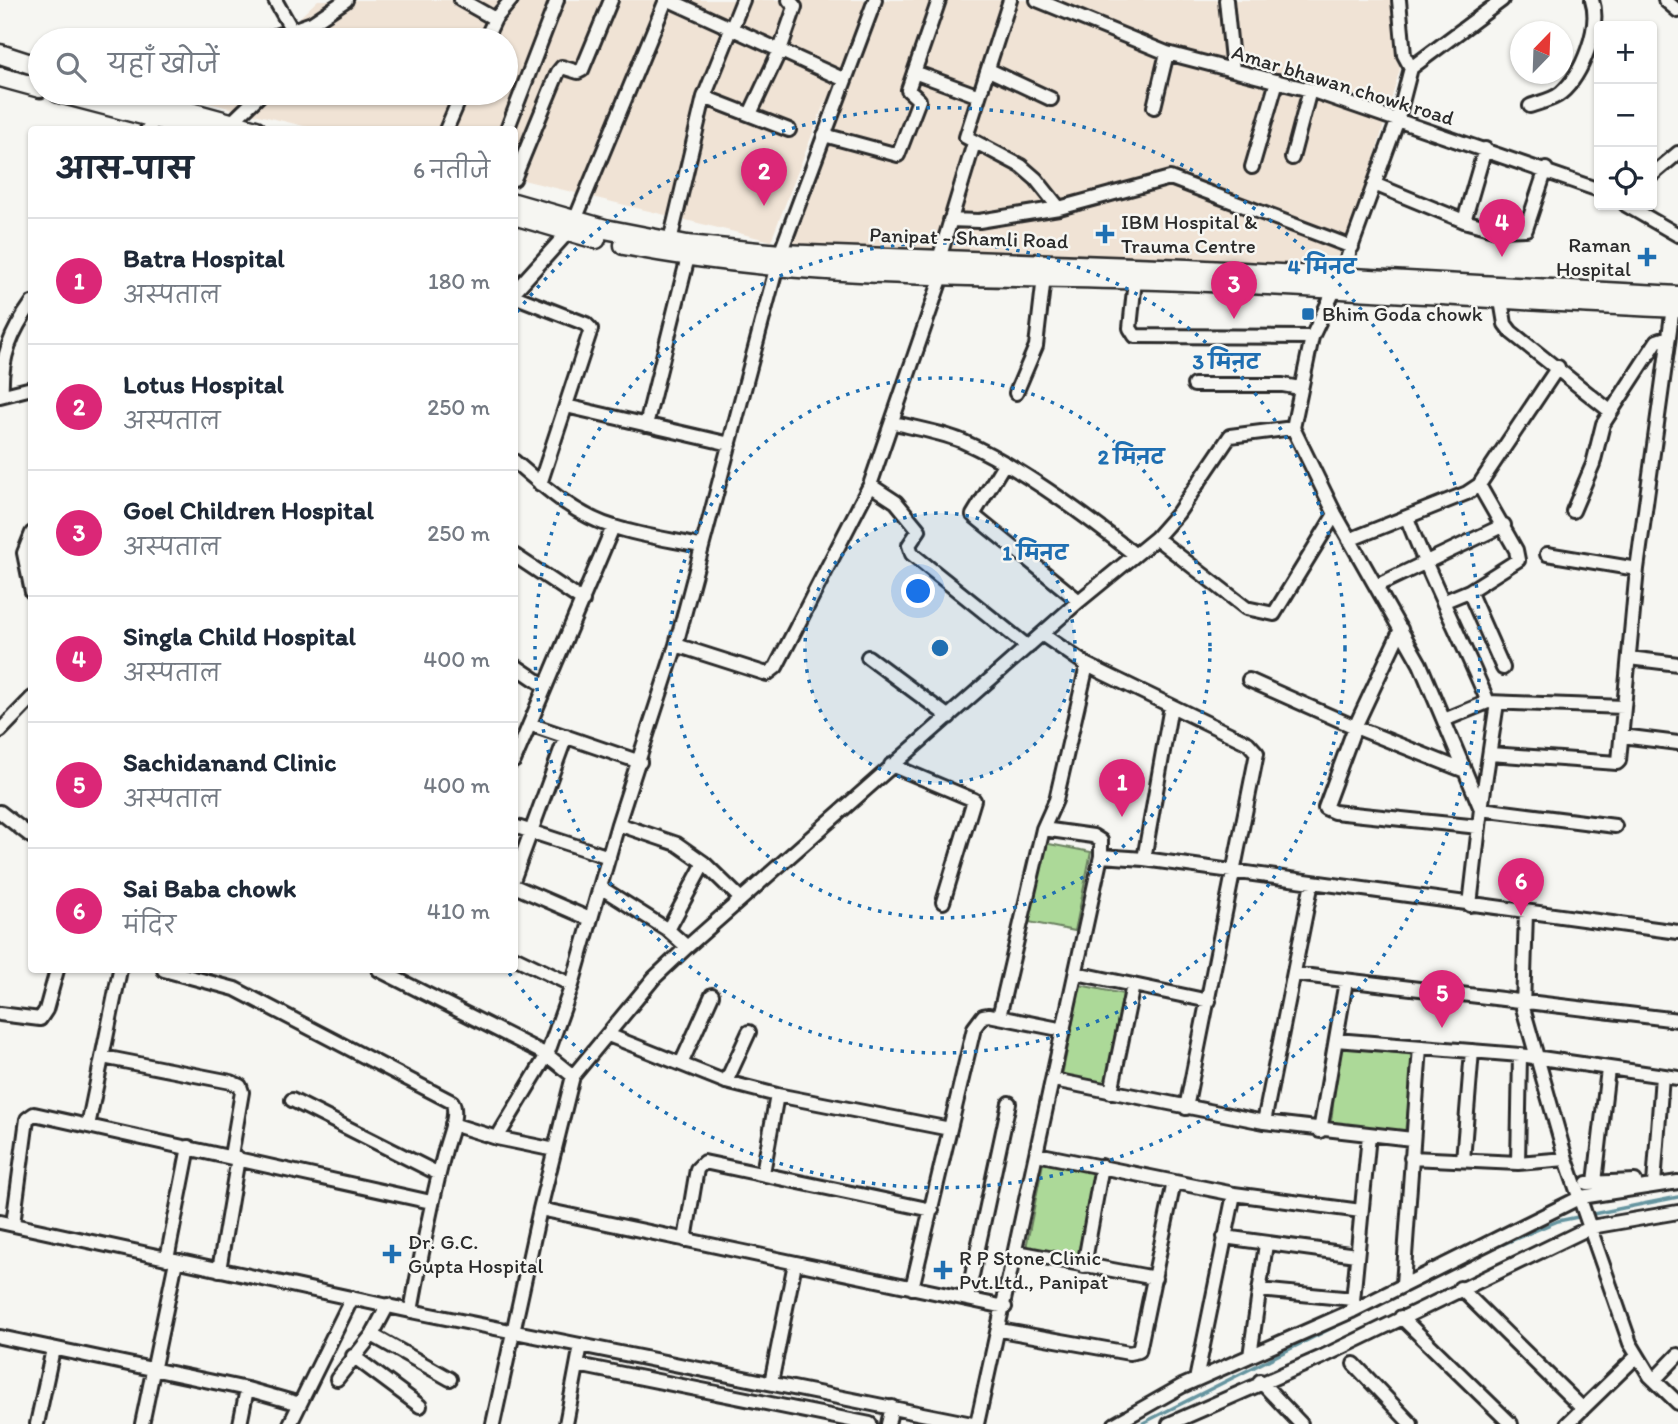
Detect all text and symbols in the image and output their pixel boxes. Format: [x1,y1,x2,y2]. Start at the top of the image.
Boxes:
north arrow [1510,21,1573,84]
map controls [1594,21,1657,210]
button: + [1594,21,1657,84]
search box [28,28,518,105]
street label: Amar bhawan chowk road [1229,39,1458,130]
icon: search [52,48,90,86]
text: यहाँ खोजें [108,48,219,80]
button: − [1594,84,1657,147]
button: locate [1594,147,1657,210]
pin: 2 [741,148,787,206]
text: आस-पास [56,150,193,187]
text: 6 नतीजे [413,156,490,184]
pin: 4 [1479,199,1525,257]
place label: IBM Hospital & Trauma Centre [1121,209,1258,258]
street label: Panipat - Shamli Road [869,222,1069,253]
marker: IBM Hospital & Trauma Centre [1095,224,1115,244]
place label: Raman Hospital [1556,232,1631,281]
text: Batra Hospital [123,242,285,274]
marker: Raman Hospital [1637,247,1657,267]
text: 4 मिनट [1288,251,1358,279]
pin: 3 [1211,261,1257,319]
text: 1 [74,267,84,295]
text: 180 m [428,267,490,295]
text: अस्पताल [123,281,221,309]
place label: Bhim Goda chowk [1322,301,1483,326]
marker: Bhim Goda chowk [1300,306,1316,322]
text: 3 मिनट [1192,346,1262,374]
text: Lotus Hospital [123,368,284,400]
text: 2 [73,393,85,421]
text: 250 m [427,393,490,421]
text: अस्पताल [123,407,221,435]
text: 2 मिनट [1098,441,1167,469]
text: Goel Children Hospital [123,494,374,526]
text: 3 [73,519,85,547]
text: 250 m [427,519,490,547]
text: अस्पताल [123,533,221,561]
text: 1 मिनट [1002,537,1070,565]
your location [901,574,935,608]
text: Singla Child Hospital [123,620,356,652]
centre of rings [928,636,952,660]
text: 4 [72,645,86,673]
text: 400 m [423,645,490,673]
text: अस्पताल [123,659,221,687]
text: Sachidanand Clinic [123,746,336,778]
pin: 1 [1099,759,1145,817]
text: 5 [73,771,85,799]
text: 400 m [423,771,490,799]
text: अस्पताल [123,785,221,813]
pin: 6 [1498,858,1544,916]
text: Sai Baba chowk [123,872,296,904]
text: 6 [73,897,85,925]
text: 410 m [427,897,490,925]
text: मंदिर [123,911,176,939]
pin: 5 [1419,970,1465,1028]
place label: Dr. G.C. Gupta Hospital [408,1229,543,1278]
marker: Dr. G.C. Gupta Hospital [382,1244,402,1264]
place label: R P Stone Clinic Pvt.Ltd., Panipat [959,1245,1108,1294]
marker: R P Stone Clinic Pvt.Ltd., Panipat [933,1260,953,1280]

